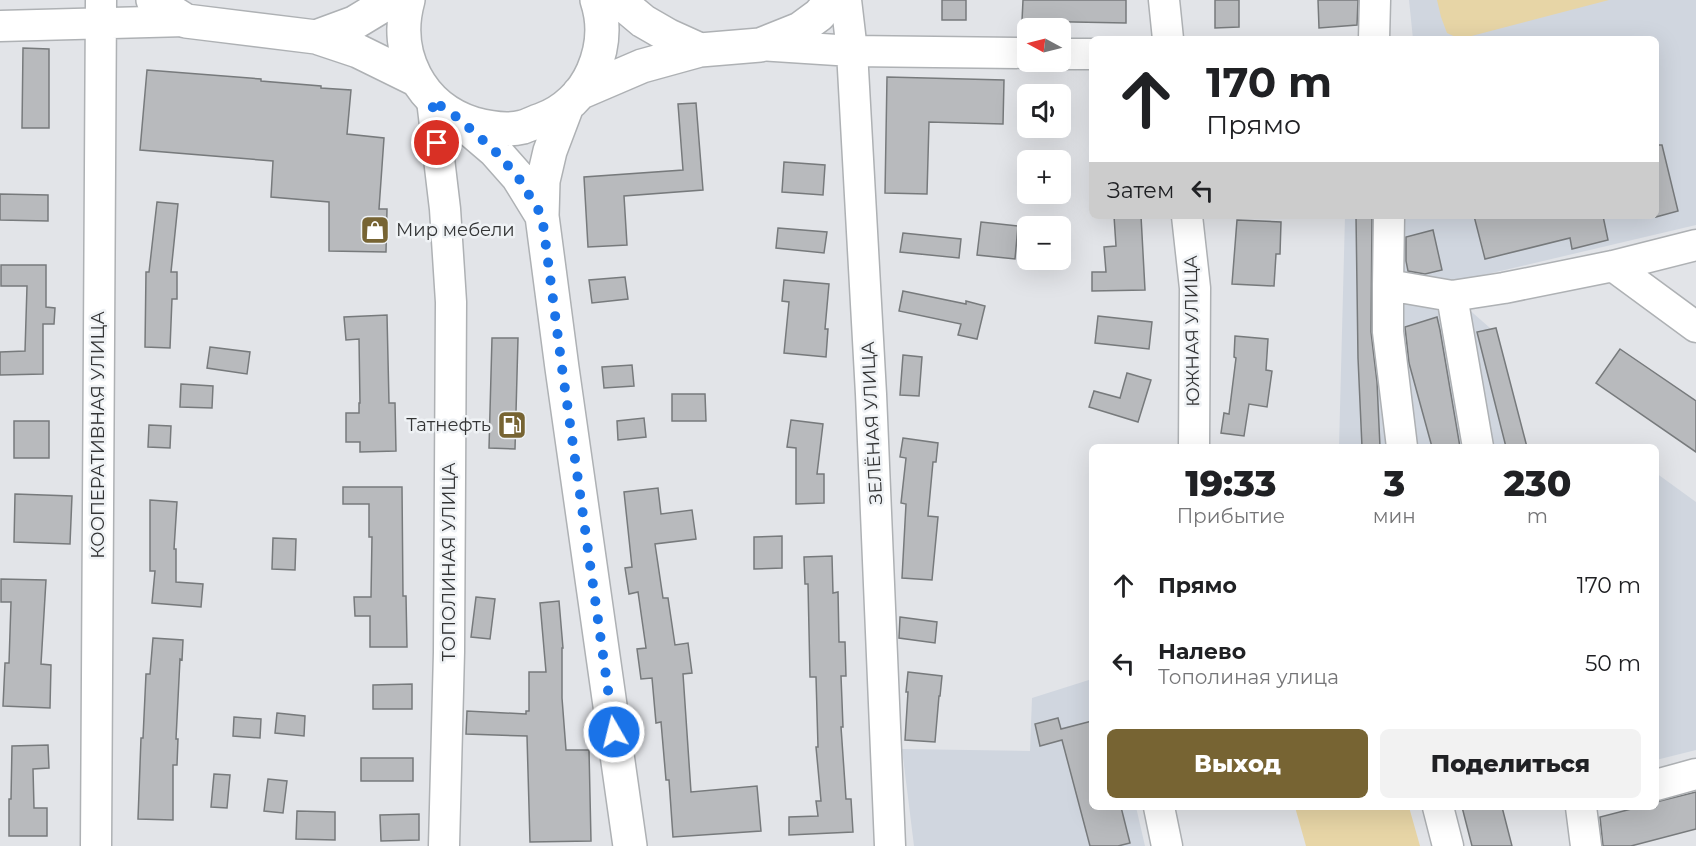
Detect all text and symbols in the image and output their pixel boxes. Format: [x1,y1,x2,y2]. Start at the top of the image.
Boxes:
north arrow [1017,18,1071,72]
map controls [1017,18,1071,270]
text: 170 m [1206,56,1332,108]
icon: ahead [1107,60,1185,138]
button: sound [1017,84,1071,138]
text: Прямо [1206,108,1301,141]
pin [411,117,462,168]
icon: arrive [420,126,453,159]
button: + [1017,150,1071,204]
icon: left [1186,174,1219,207]
text: Затем [1107,177,1174,204]
shop icon: Мир мебели [359,214,391,246]
button: − [1017,216,1071,270]
place label: Мир мебели [396,219,515,241]
street label: ЮЖНАЯ УЛИЦА [1180,254,1204,407]
street label: КООПЕРАТИВНАЯ УЛИЦА [87,311,109,559]
street label: ЗЕЛЁНАЯ УЛИЦА [857,340,887,505]
fuel station icon: Татнефть [496,409,528,441]
place label: Татнефть [406,414,491,436]
text: 19:33 [1185,461,1277,505]
text: 3 [1383,461,1405,505]
text: 230 [1503,461,1571,505]
street label: ТОПОЛИНАЯ УЛИЦА [438,462,460,662]
text: Прибытие [1177,504,1285,528]
text: мин [1373,504,1416,528]
text: m [1527,504,1548,528]
icon: ahead [1107,569,1140,602]
text: Прямо [1158,572,1237,599]
text: 170 m [1577,572,1641,599]
text: Налево [1158,638,1246,665]
icon: left [1107,647,1140,680]
text: 50 m [1585,650,1641,677]
text: Тополиная улица [1158,665,1339,689]
position arrow [582,700,646,764]
button: Выход [1107,729,1368,798]
button: Поделиться [1380,729,1641,798]

